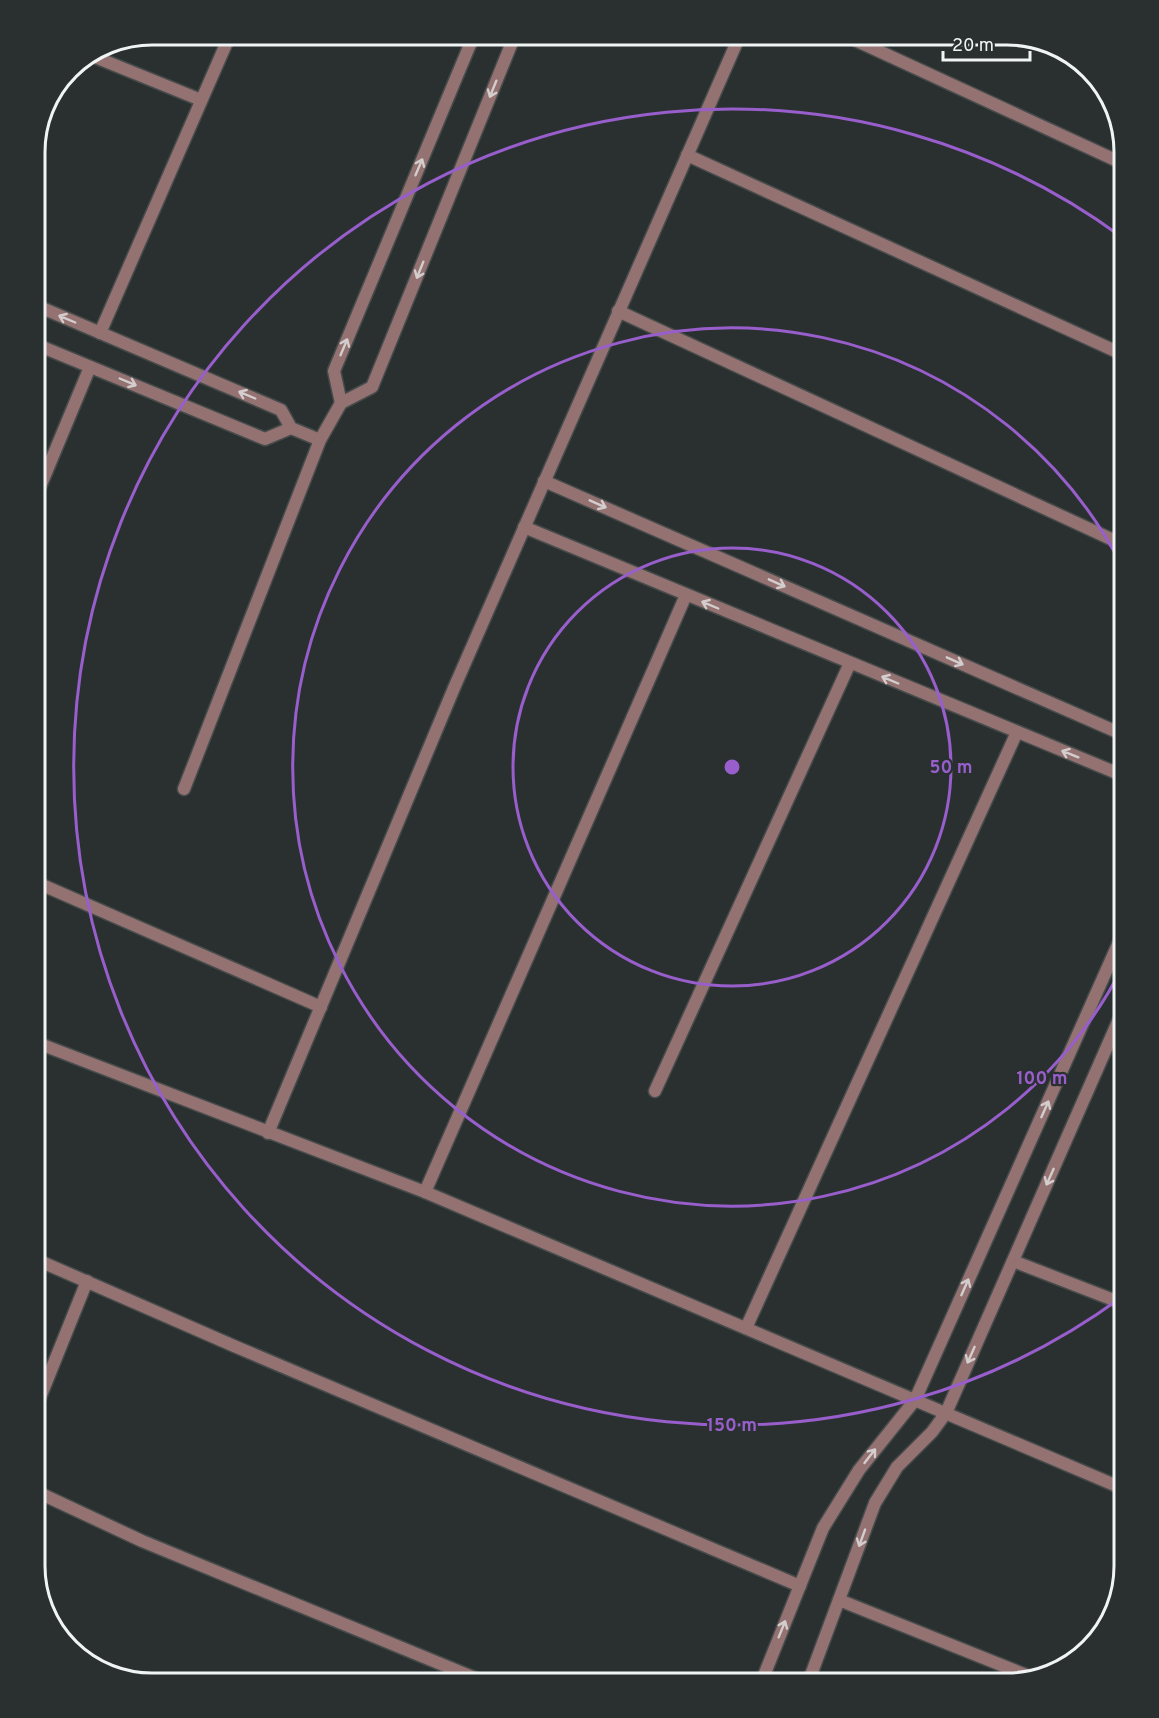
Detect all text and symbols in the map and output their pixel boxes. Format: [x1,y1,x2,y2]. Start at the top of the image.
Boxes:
scale bar [943,24,1030,62]
text: 20 m [952,35,994,58]
one-way arrow [487,79,498,98]
one-way arrow [414,158,425,177]
one-way arrow [414,260,425,278]
one-way arrow [58,313,77,324]
one-way arrow [339,338,350,357]
one-way arrow [118,377,136,388]
one-way arrow [238,389,256,400]
one-way arrow [588,499,606,511]
one-way arrow [767,577,785,589]
one-way arrow [701,599,720,610]
one-way arrow [946,655,964,667]
one-way arrow [881,674,900,685]
one-way arrow [1062,748,1080,759]
centre of rings [722,757,742,777]
text: 50 m [929,757,973,780]
text: 100 m [1016,1068,1068,1091]
one-way arrow [1039,1101,1051,1119]
one-way arrow [1044,1167,1055,1186]
one-way arrow [960,1279,971,1297]
one-way arrow [965,1346,976,1364]
text: 150 m [707,1415,757,1438]
one-way arrow [864,1448,877,1464]
one-way arrow [855,1528,866,1547]
one-way arrow [778,1620,789,1639]

